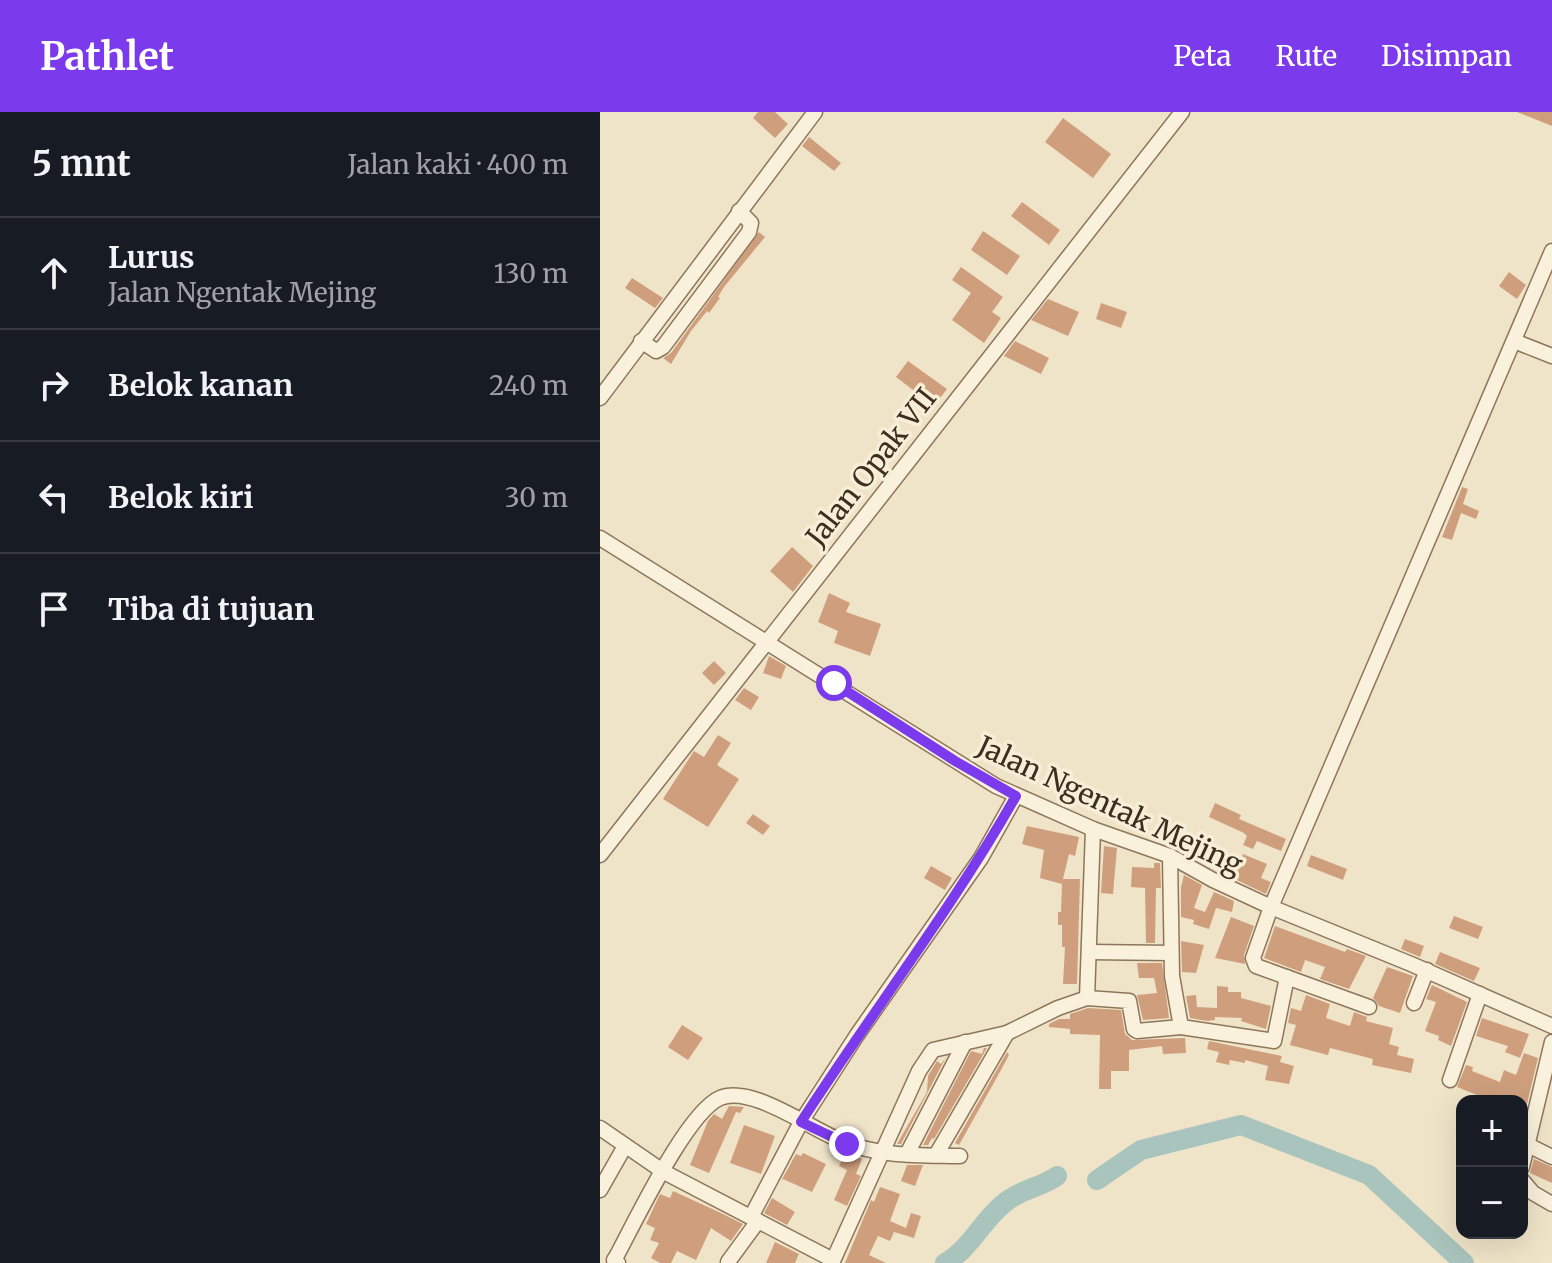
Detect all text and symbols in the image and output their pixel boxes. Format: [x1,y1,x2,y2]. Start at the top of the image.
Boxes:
text: Pathlet [40,33,174,80]
text: Peta [1173,38,1232,74]
text: Rute [1276,38,1337,74]
text: Disimpan [1381,38,1512,74]
text: 5 mnt [32,143,131,185]
text: Jalan kaki · 400 m [347,148,568,181]
text: Lurus [108,238,195,276]
icon: ahead [32,251,76,295]
text: 130 m [494,257,568,290]
text: Jalan Ngentak Mejing [108,276,376,309]
icon: right [32,363,76,407]
text: Belok kanan [108,366,293,404]
text: 240 m [489,369,568,402]
street label: Jalan Opak VII [797,381,944,554]
icon: left [32,475,76,519]
text: Belok kiri [108,478,254,516]
text: 30 m [505,481,568,514]
icon: arrive [32,587,76,631]
text: Tiba di tujuan [108,590,314,628]
route start [816,665,852,701]
street label: Jalan Ngentak Mejing [971,727,1249,882]
map controls [1456,1095,1528,1239]
button: + [1456,1095,1528,1167]
route end [829,1126,865,1162]
button: − [1456,1167,1528,1239]

